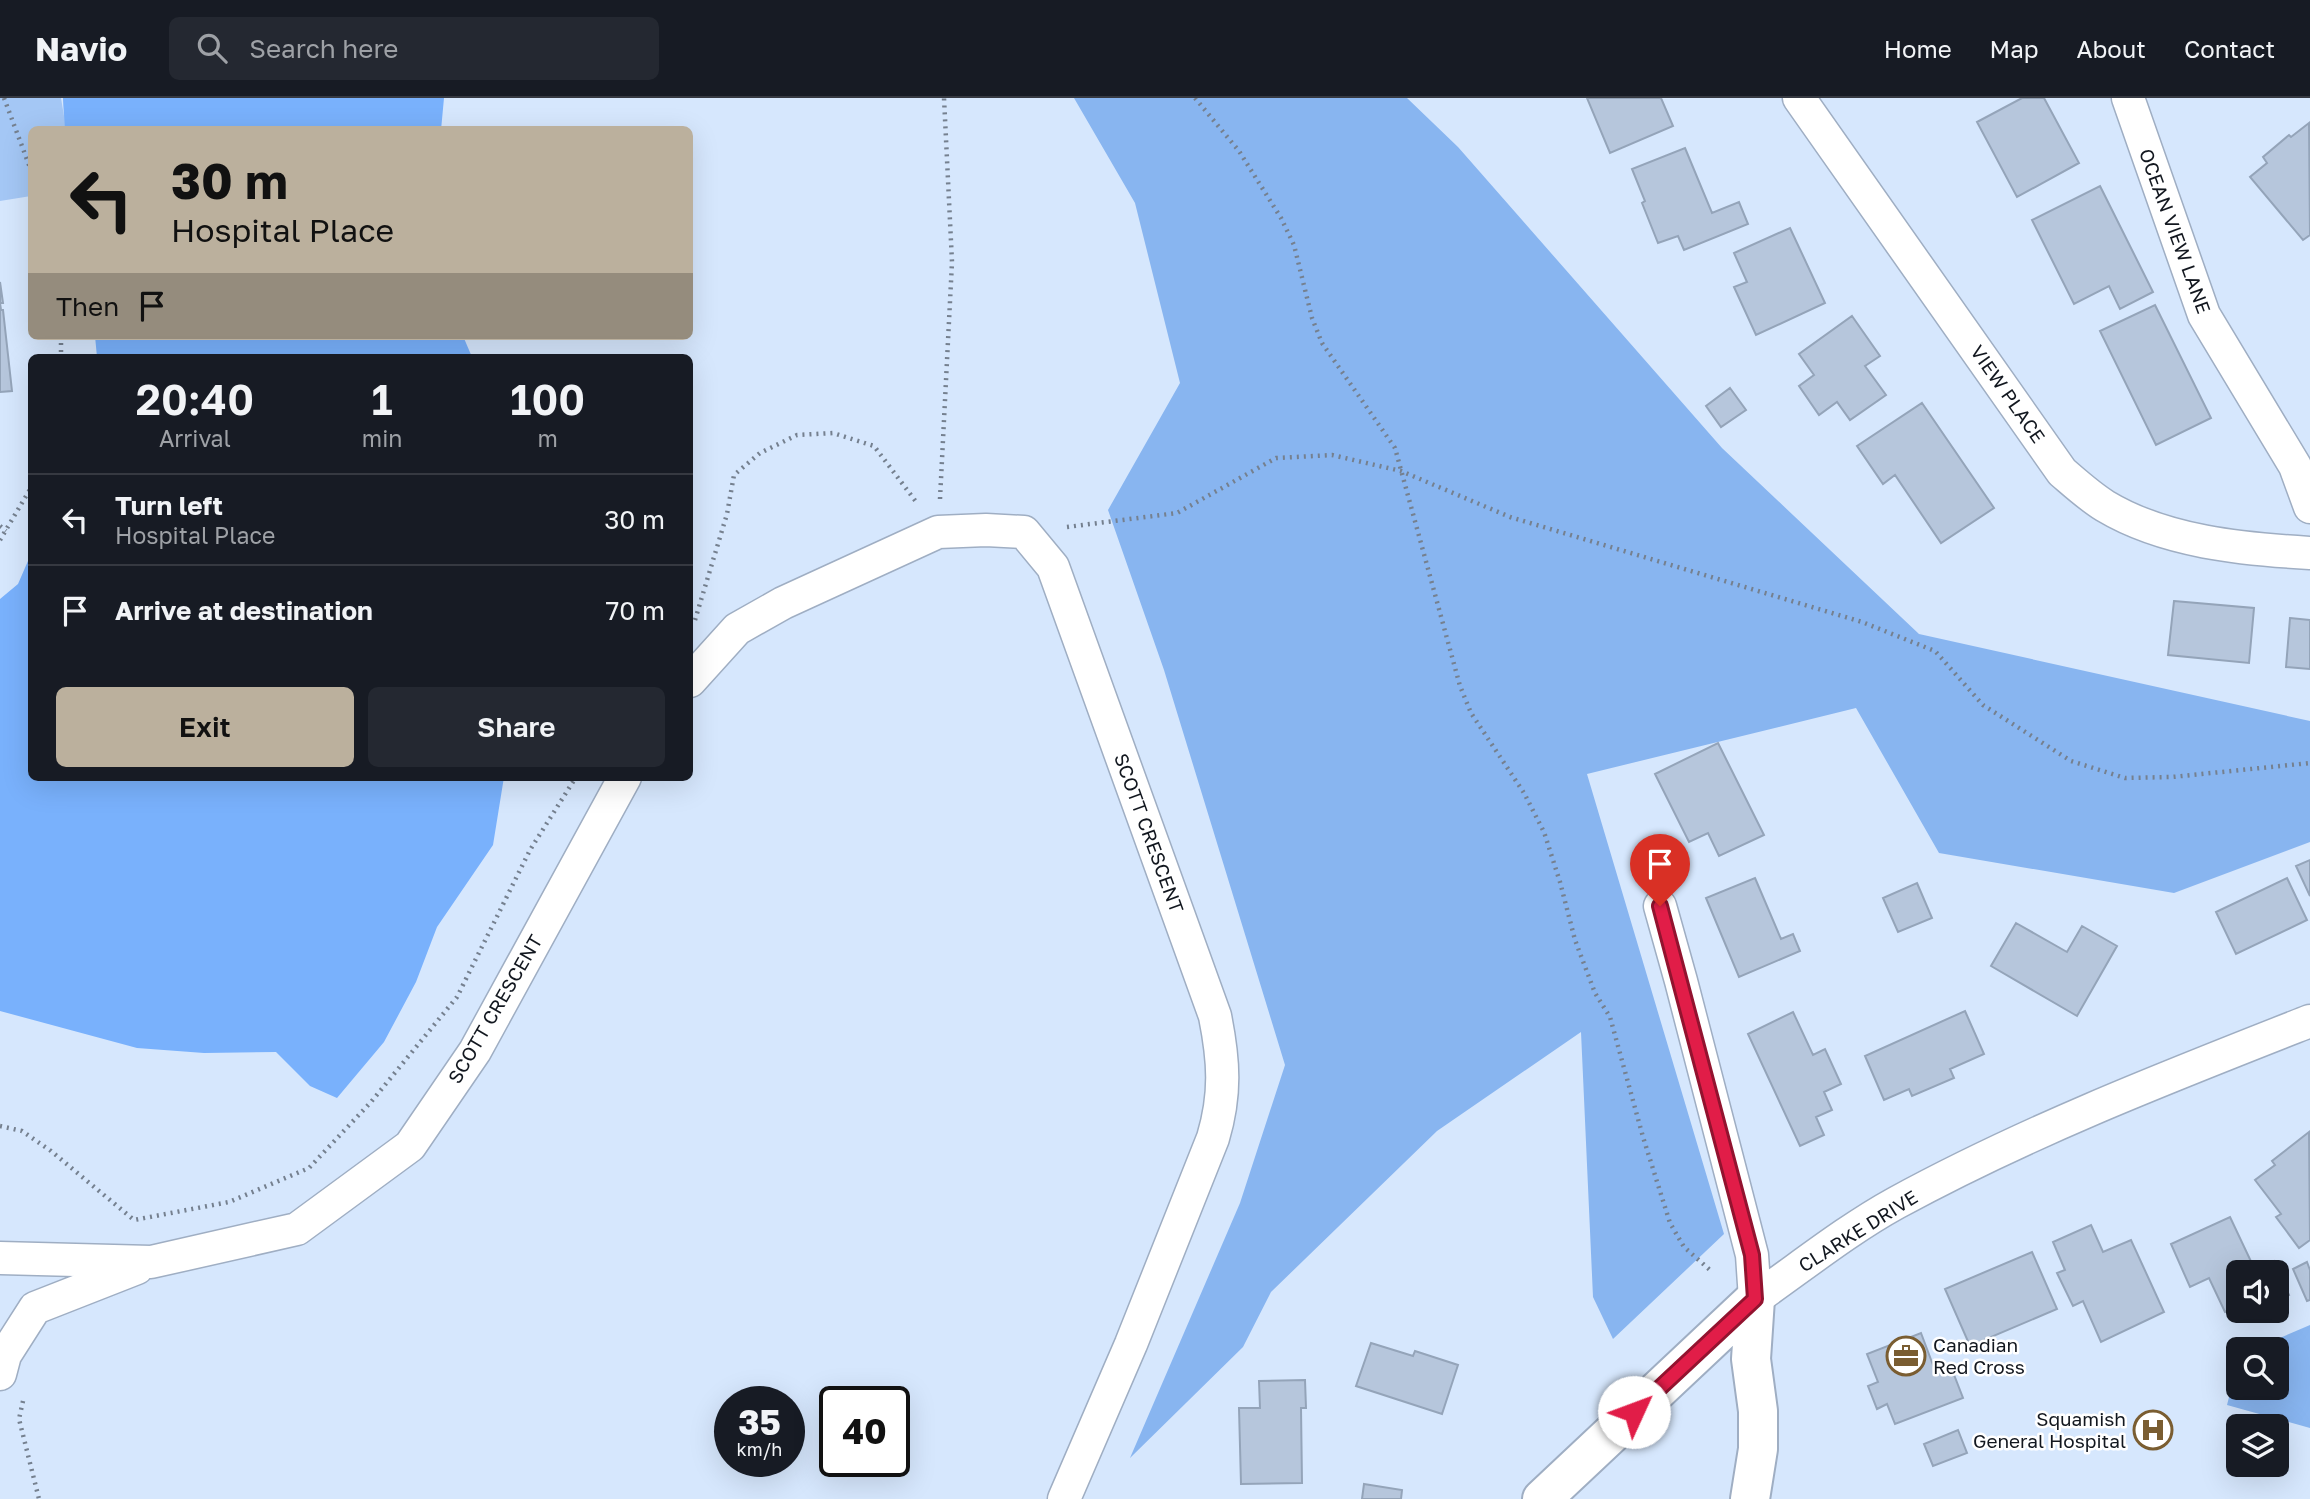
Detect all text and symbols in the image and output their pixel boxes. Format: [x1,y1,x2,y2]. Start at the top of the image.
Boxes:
search box [169,17,659,80]
text: Navio [35,29,127,68]
icon: search [193,29,231,67]
text: Search here [249,33,398,64]
text: Home [1884,34,1952,63]
text: Map [1990,34,2039,63]
text: About [2077,34,2146,63]
text: Contact [2184,34,2275,63]
street label: OCEAN VIEW LANE [2135,145,2216,316]
text: 30 m [171,151,288,210]
icon: left [56,154,147,245]
text: Hospital Place [171,211,394,249]
icon: arrive [133,287,171,325]
text: Then [56,291,119,322]
street label: VIEW PLACE [1966,340,2051,447]
text: 20:40 [136,374,254,424]
text: 1 [372,374,393,424]
text: 100 [510,374,585,424]
text: Arrival [159,424,231,452]
text: min [362,424,403,452]
text: m [538,424,558,452]
text: Turn left [115,490,223,521]
icon: left [56,501,94,539]
text: 30 m [604,504,665,535]
text: Hospital Place [115,521,275,549]
icon: arrive [56,592,94,630]
text: Arrive at destination [115,595,373,626]
text: 70 m [606,595,665,626]
button: Exit [56,687,354,767]
button: Share [368,687,665,767]
street label: SCOTT CRESCENT [1110,750,1189,916]
pin [1630,834,1690,906]
icon: arrive [1641,845,1679,883]
street label: SCOTT CRESCENT [443,930,547,1087]
street label: CLARKE DRIVE [1794,1185,1921,1276]
map controls [2226,1260,2289,1477]
button: sound [2226,1260,2289,1323]
place label: Canadian Red Cross [1933,1333,2025,1378]
office icon: Canadian Red Cross [1885,1335,1927,1377]
button: search [2226,1337,2289,1400]
position arrow [1597,1375,1671,1449]
speed limit sign: 40 [819,1386,910,1477]
text: 35 [738,1401,781,1443]
place label: Squamish General Hospital [1973,1407,2126,1452]
hospital icon: Squamish General Hospital [2132,1409,2174,1451]
button: layers [2226,1414,2289,1477]
text: km/h [737,1438,782,1460]

